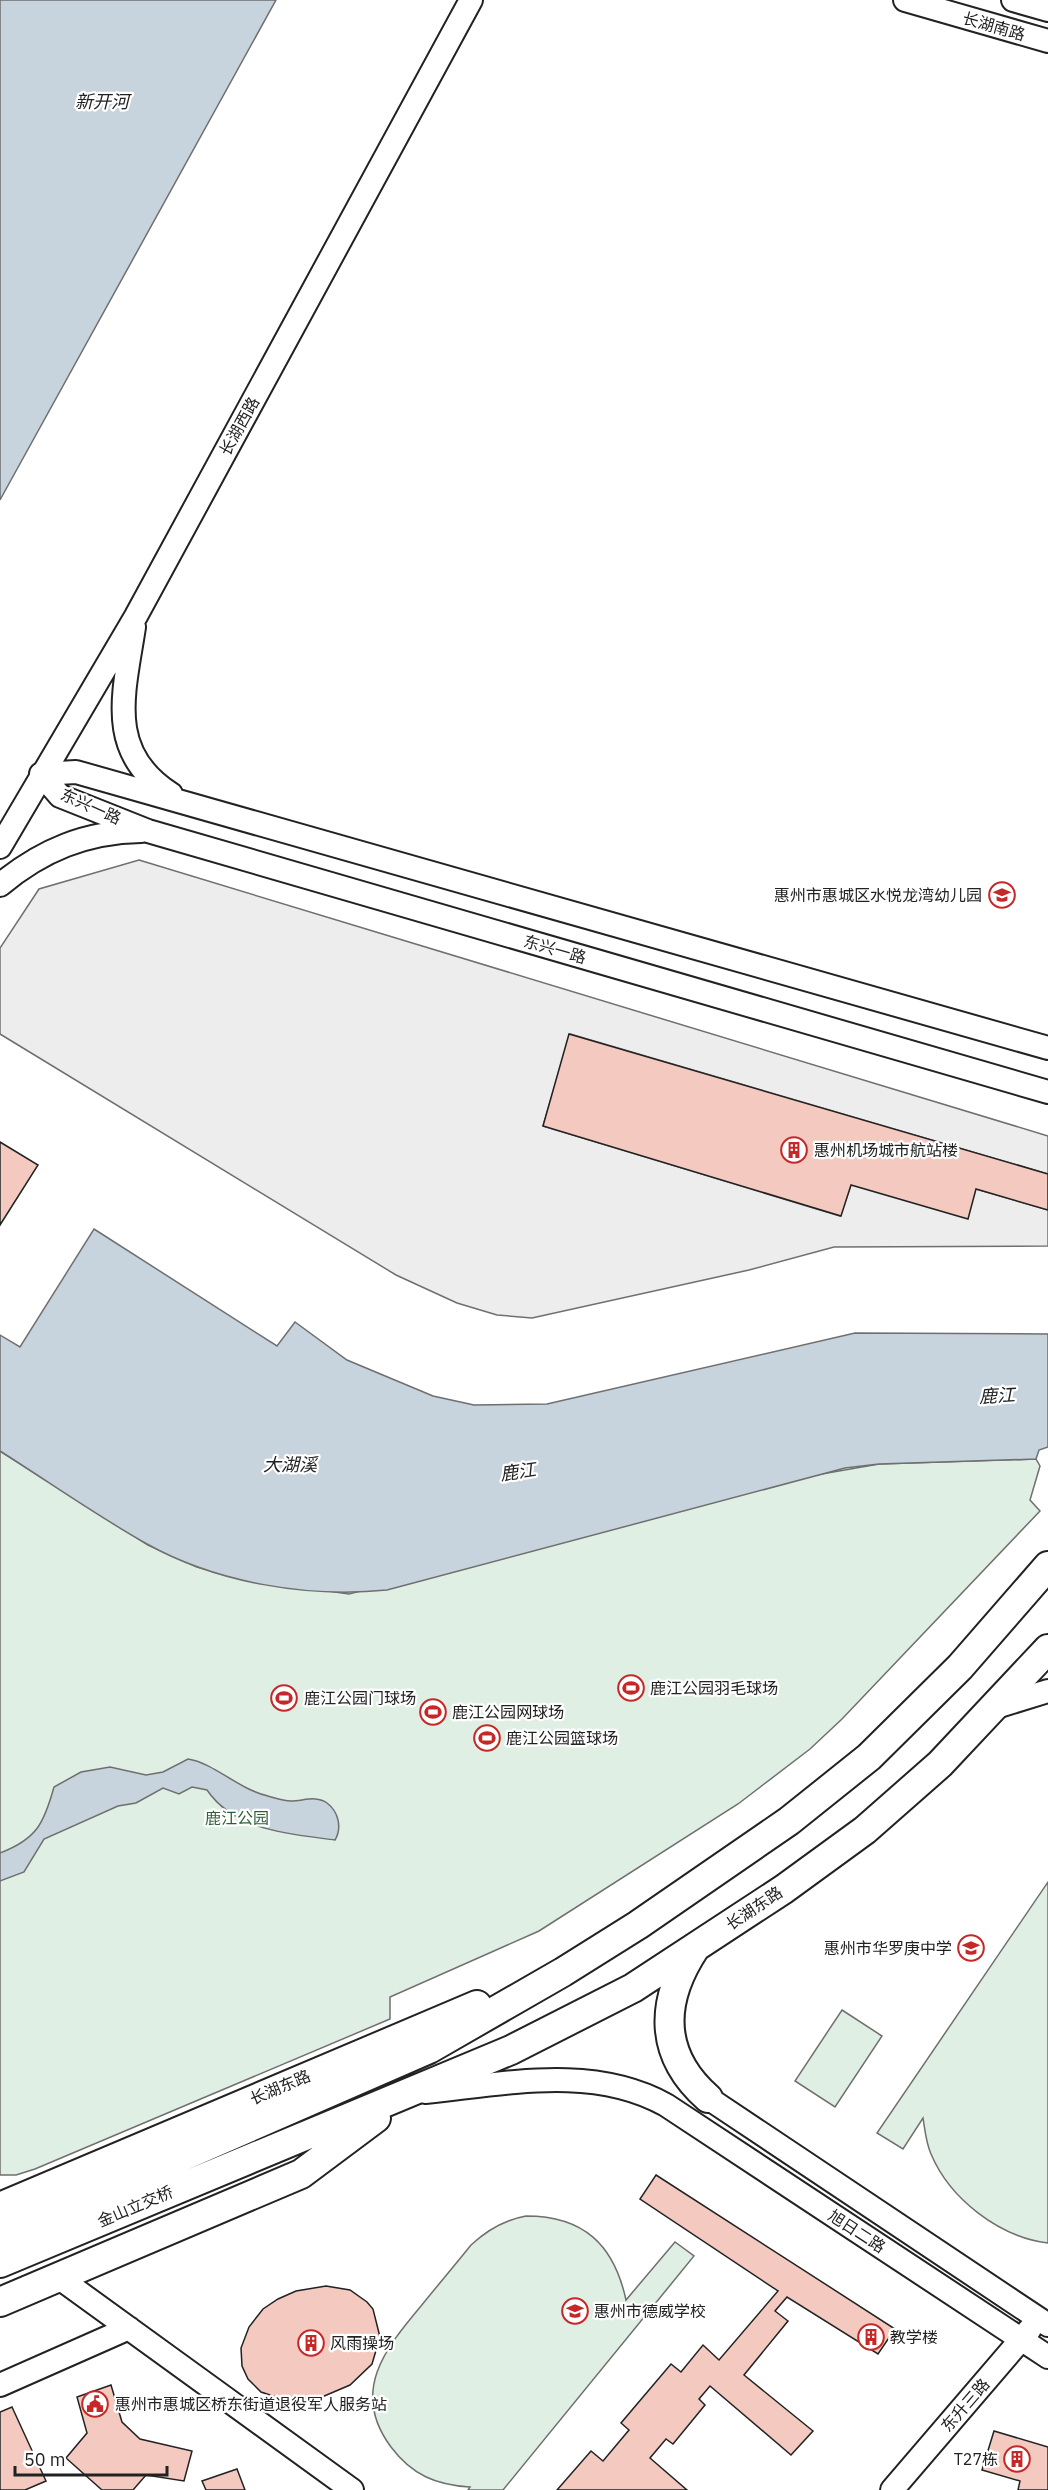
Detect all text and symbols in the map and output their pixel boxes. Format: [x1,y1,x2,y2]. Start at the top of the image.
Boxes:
street label: 长湖南路 [960,8,1028,44]
water label: 新开河 [75,90,132,113]
street label: 长湖西路 [215,393,263,459]
street label: 东兴一路 [58,784,124,828]
school or university icon: 惠州市惠城区水悦龙湾幼儿园 [987,880,1017,910]
place label: 惠州市惠城区水悦龙湾幼儿园 [774,885,982,905]
street label: 东兴一路 [521,931,589,967]
building icon: 惠州机场城市航站楼 [779,1135,809,1165]
place label: 惠州机场城市航站楼 [814,1140,958,1160]
water label: 鹿江 [978,1383,1018,1408]
water label: 大湖溪 [263,1453,319,1476]
water label: 鹿江 [499,1457,539,1485]
sports icon: 鹿江公园羽毛球场 [616,1673,646,1703]
place label: 鹿江公园羽毛球场 [650,1678,778,1698]
sports icon: 鹿江公园门球场 [269,1683,299,1713]
place label: 鹿江公园门球场 [304,1688,416,1708]
sports icon: 鹿江公园网球场 [418,1697,448,1727]
place label: 鹿江公园网球场 [452,1702,564,1722]
sports icon: 鹿江公园篮球场 [472,1723,502,1753]
place label: 鹿江公园篮球场 [506,1728,618,1748]
park label: 鹿江公园 [205,1808,269,1828]
street label: 长湖东路 [722,1882,786,1934]
school or university icon: 惠州市华罗庚中学 [956,1933,986,1963]
place label: 惠州市华罗庚中学 [824,1938,952,1958]
street label: 长湖东路 [247,2065,313,2109]
street label: 金山立交桥 [94,2181,176,2231]
street label: 旭日二路 [825,2205,889,2257]
school or university icon: 惠州市德威学校 [560,2296,590,2326]
place label: 惠州市德威学校 [594,2301,706,2321]
building icon: 教学楼 [856,2322,886,2352]
place label: 教学楼 [890,2327,938,2347]
building icon: 风雨操场 [296,2328,326,2358]
place label: 风雨操场 [330,2333,394,2353]
street label: 东升三路 [936,2374,994,2436]
public building icon: 惠州市惠城区桥东街道退役军人服务站 [80,2389,110,2419]
place label: 惠州市惠城区桥东街道退役军人服务站 [115,2394,387,2414]
scale bar [15,2439,166,2477]
building icon: T27栋 [1002,2444,1032,2474]
text: 50 m [24,2448,66,2471]
place label: T27栋 [954,2449,998,2469]

